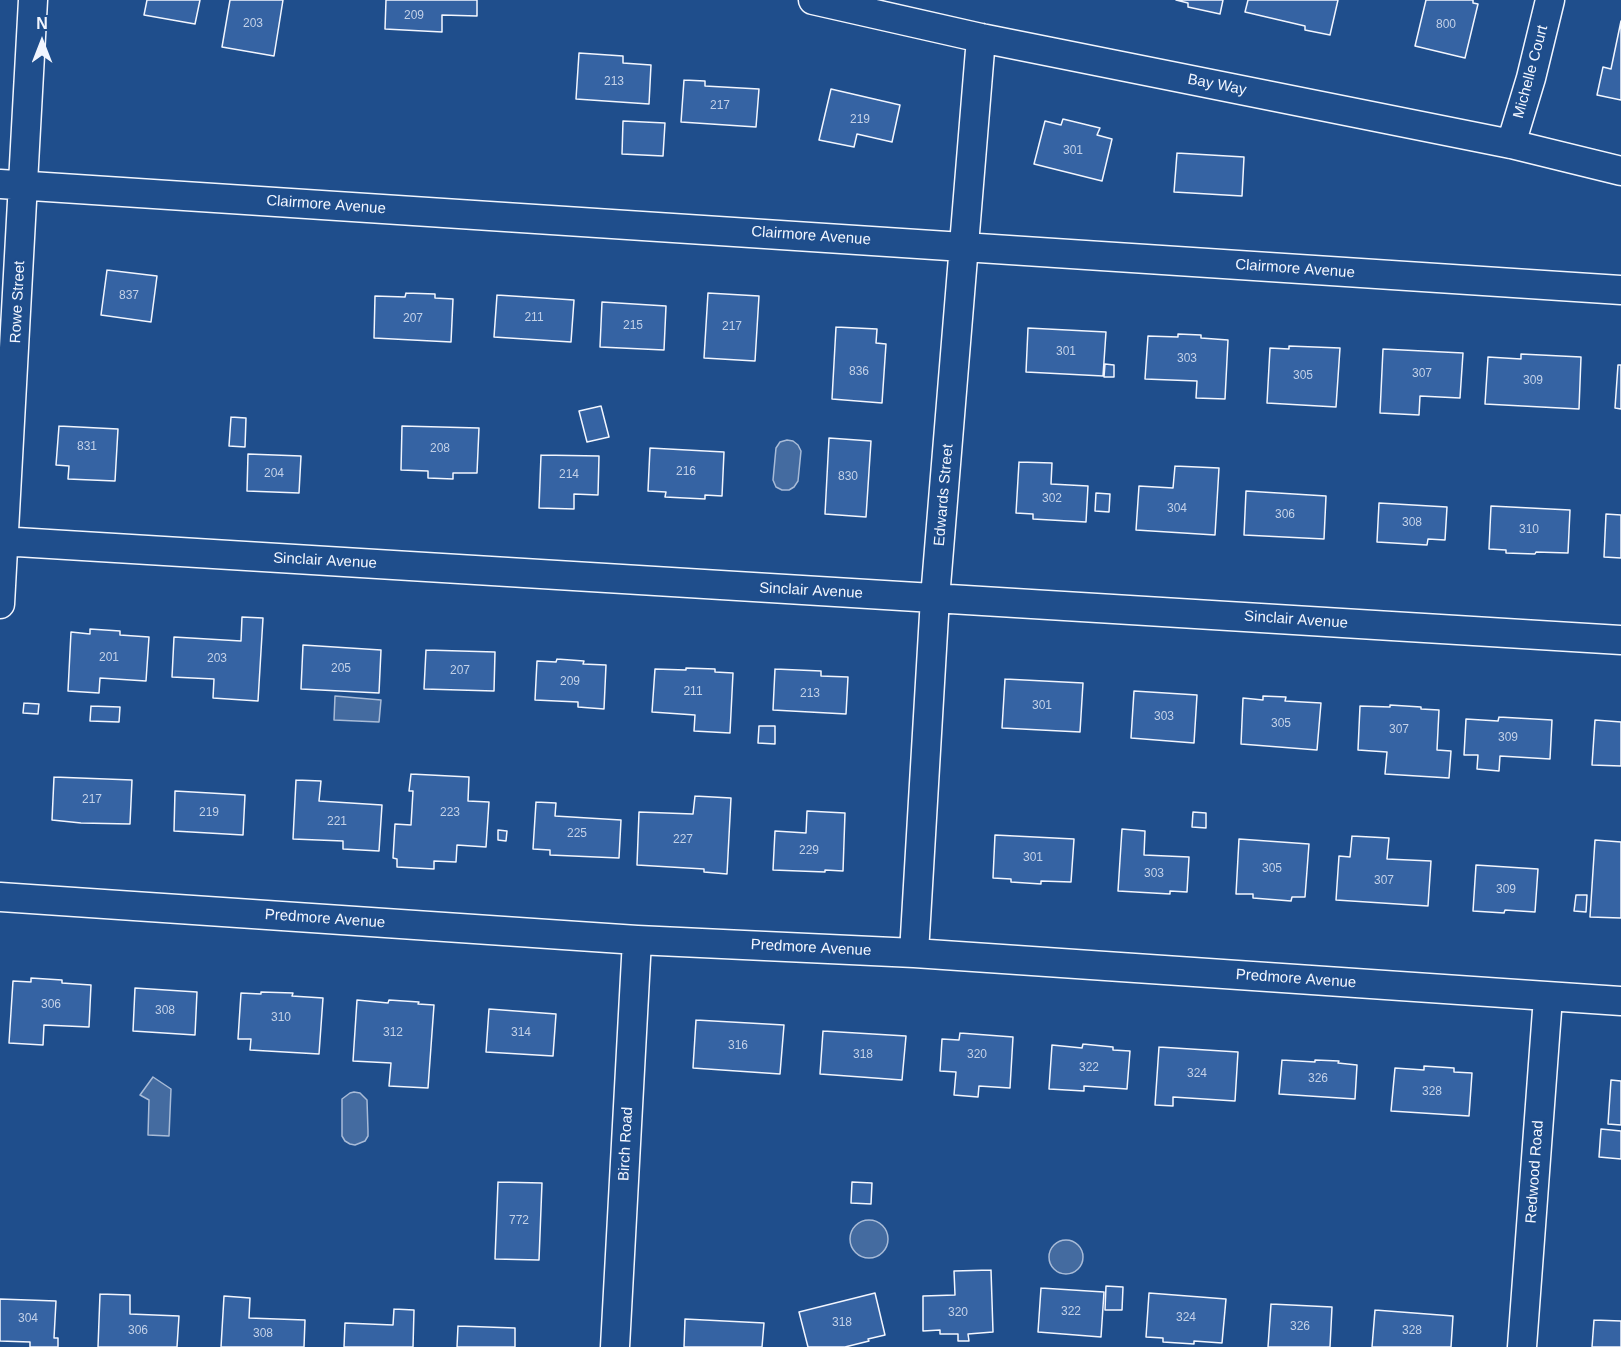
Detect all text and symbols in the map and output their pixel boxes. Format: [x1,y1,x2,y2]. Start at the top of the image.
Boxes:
house number: 209 [404,9,424,23]
north arrow [12,12,72,72]
text: N [36,15,48,32]
house number: 203 [243,17,263,31]
house number: 800 [1436,18,1456,32]
street label: Michelle Court [1510,23,1552,121]
street label: Bay Way [1186,70,1248,100]
house number: 213 [604,75,624,89]
house number: 217 [710,99,730,113]
house number: 219 [850,113,870,127]
house number: 301 [1063,144,1083,158]
street label: Clairmore Avenue [266,192,386,218]
street label: Clairmore Avenue [751,223,871,249]
street label: Clairmore Avenue [1235,256,1355,282]
street label: Rowe Street [7,260,29,344]
house number: 837 [119,289,139,303]
house number: 211 [524,311,544,325]
house number: 207 [403,312,423,326]
house number: 215 [623,319,643,333]
house number: 217 [722,320,742,334]
house number: 301 [1056,345,1076,359]
house number: 303 [1177,352,1197,366]
house number: 836 [849,365,869,379]
house number: 307 [1412,367,1432,381]
house number: 305 [1293,369,1313,383]
house number: 309 [1523,374,1543,388]
house number: 831 [77,440,97,454]
house number: 208 [430,442,450,456]
street label: Edwards Street [931,443,957,547]
house number: 216 [676,465,696,479]
house number: 204 [264,467,284,481]
house number: 214 [559,468,579,482]
house number: 830 [838,470,858,484]
house number: 302 [1042,492,1062,506]
house number: 304 [1167,502,1187,516]
house number: 306 [1275,508,1295,522]
house number: 308 [1402,516,1422,530]
house number: 310 [1519,523,1539,537]
street label: Sinclair Avenue [273,549,377,573]
street label: Sinclair Avenue [759,579,863,603]
street label: Sinclair Avenue [1244,607,1348,633]
house number: 201 [99,651,119,665]
house number: 203 [207,652,227,666]
house number: 205 [331,662,351,676]
house number: 207 [450,664,470,678]
house number: 209 [560,675,580,689]
house number: 211 [683,685,703,699]
house number: 213 [800,687,820,701]
house number: 301 [1032,699,1052,713]
house number: 303 [1154,710,1174,724]
house number: 305 [1271,717,1291,731]
house number: 307 [1389,723,1409,737]
house number: 309 [1498,731,1518,745]
house number: 217 [82,793,102,807]
house number: 219 [199,806,219,820]
house number: 223 [440,806,460,820]
house number: 221 [327,815,347,829]
house number: 225 [567,827,587,841]
house number: 227 [673,833,693,847]
house number: 229 [799,844,819,858]
house number: 301 [1023,851,1043,865]
house number: 305 [1262,862,1282,876]
house number: 303 [1144,867,1164,881]
house number: 307 [1374,874,1394,888]
house number: 309 [1496,883,1516,897]
street label: Predmore Avenue [264,906,386,932]
street label: Predmore Avenue [750,936,872,960]
street label: Predmore Avenue [1235,966,1357,992]
house number: 306 [41,998,61,1012]
house number: 308 [155,1004,175,1018]
house number: 310 [271,1011,291,1025]
house number: 312 [383,1026,403,1040]
house number: 314 [511,1026,531,1040]
house number: 316 [728,1039,748,1053]
house number: 318 [853,1048,873,1062]
house number: 320 [967,1048,987,1062]
house number: 322 [1079,1061,1099,1075]
house number: 324 [1187,1067,1207,1081]
house number: 326 [1308,1072,1328,1086]
house number: 328 [1422,1085,1442,1099]
street label: Birch Road [615,1106,637,1182]
street label: Redwood Road [1522,1120,1548,1224]
house number: 772 [509,1214,529,1228]
house number: 322 [1061,1305,1081,1319]
house number: 320 [948,1306,968,1320]
house number: 324 [1176,1311,1196,1325]
house number: 304 [18,1312,38,1326]
house number: 318 [832,1316,852,1330]
house number: 326 [1290,1320,1310,1334]
house number: 306 [128,1324,148,1338]
house number: 328 [1402,1324,1422,1338]
house number: 308 [253,1327,273,1341]

